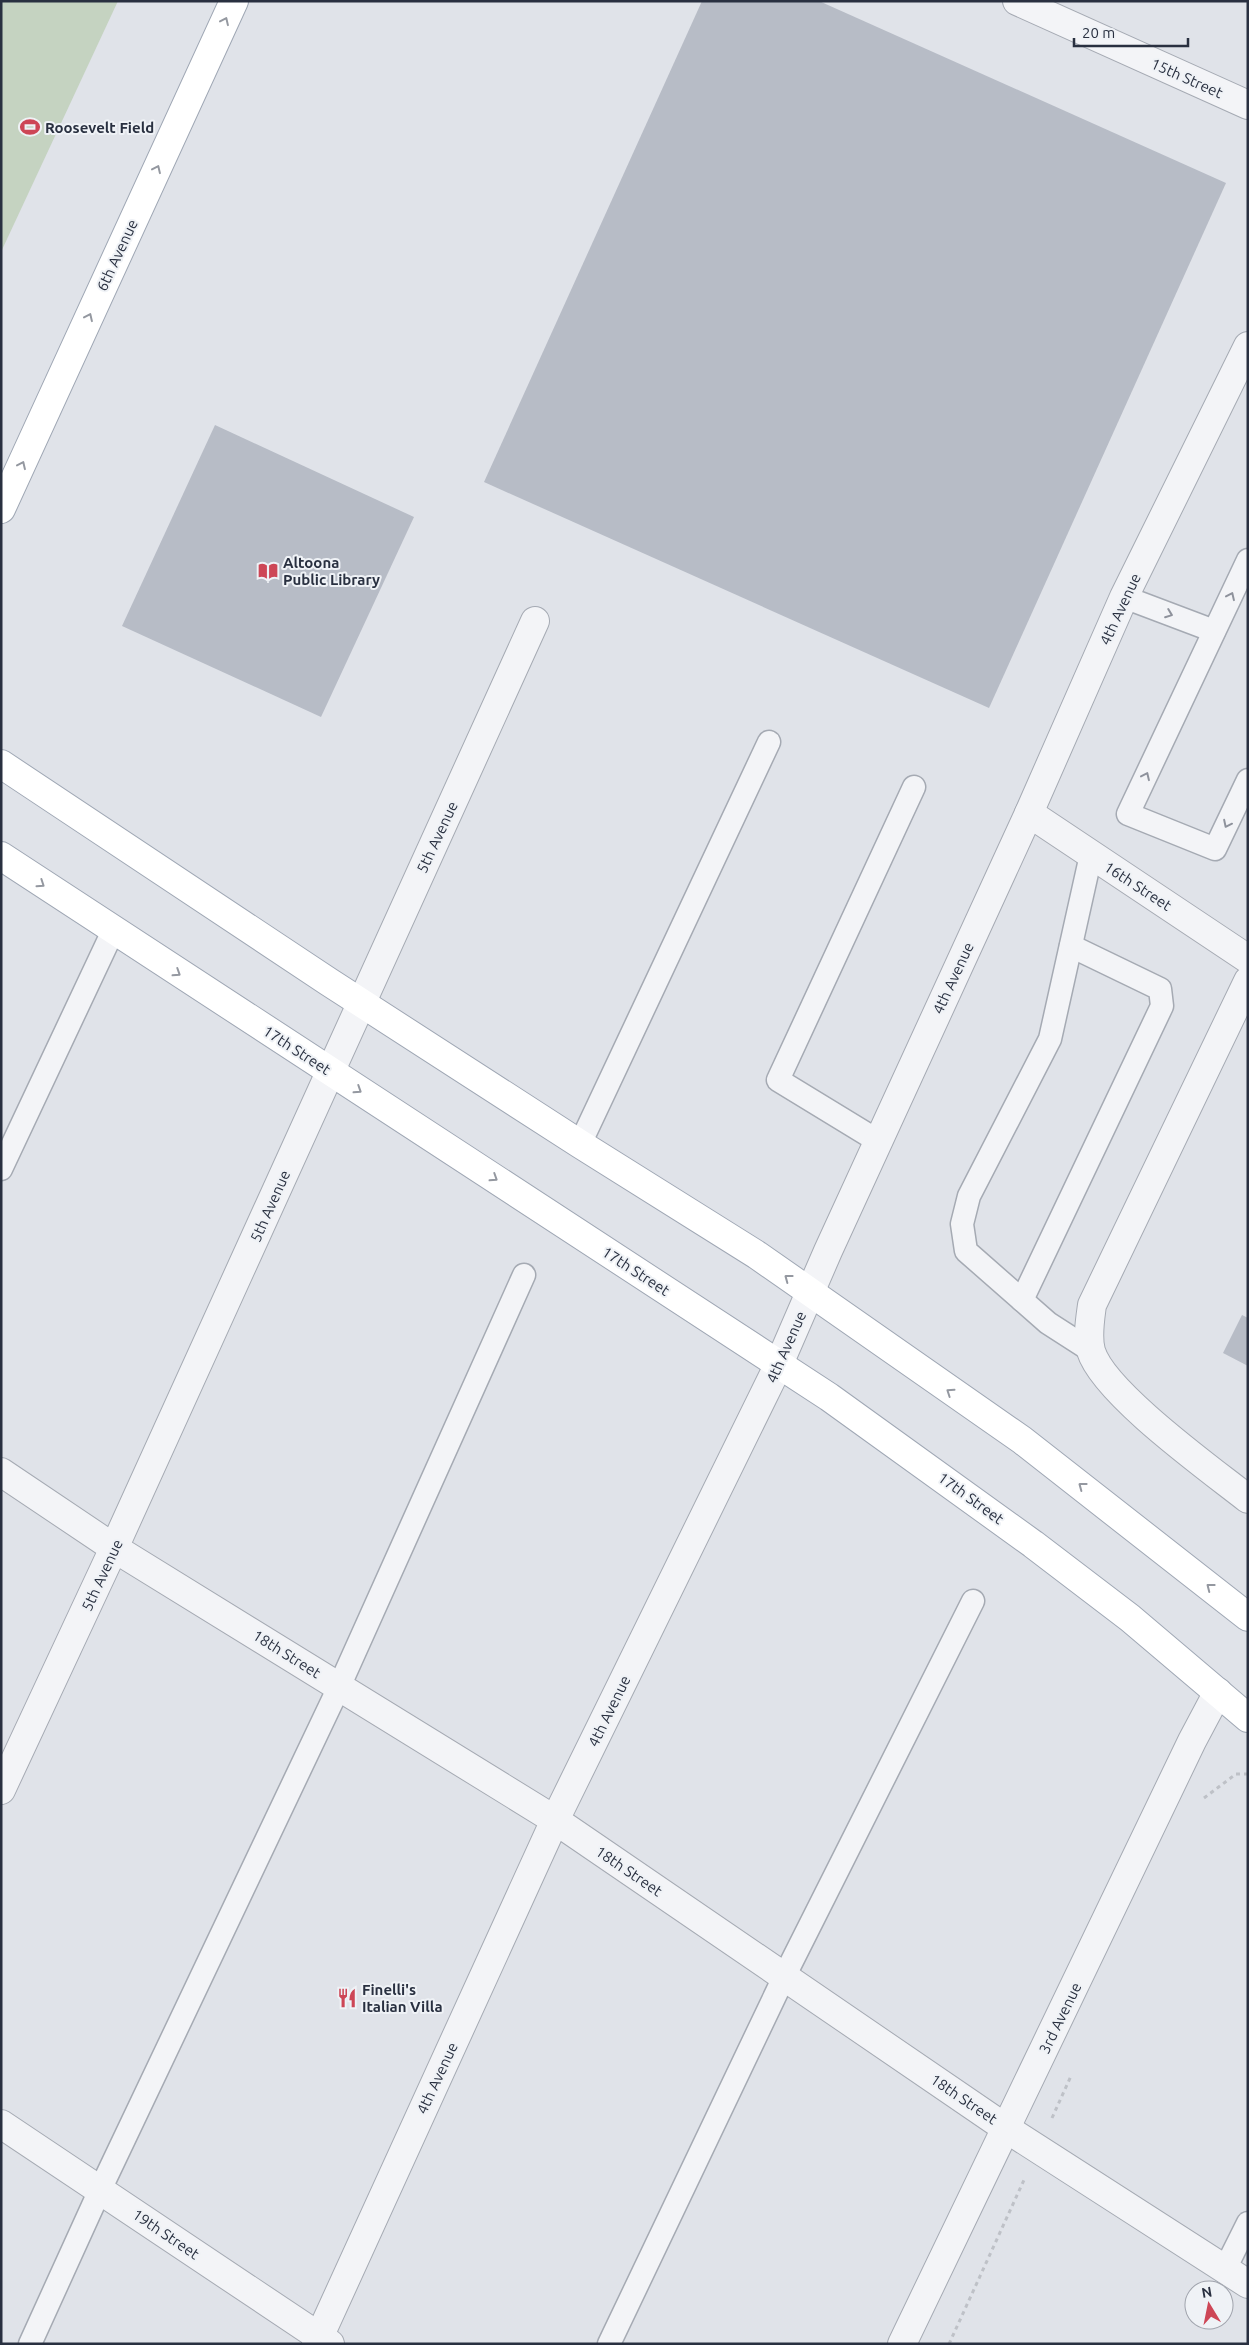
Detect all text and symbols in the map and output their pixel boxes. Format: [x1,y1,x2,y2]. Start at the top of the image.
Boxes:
scale bar [1074,15,1188,47]
one-way arrow [218,17,229,26]
text: 20 m [1082,24,1115,41]
street label: 15th Street [1149,55,1226,101]
sports icon: Roosevelt Field [19,116,41,138]
place label: Roosevelt Field [45,119,154,136]
one-way arrow [151,165,161,174]
street label: 6th Avenue [93,217,141,293]
one-way arrow [83,313,94,322]
one-way arrow [15,461,26,470]
place label: Altoona Public Library [283,554,380,588]
library icon: Altoona Public Library [257,560,279,582]
street label: 4th Avenue [1096,571,1144,647]
one-way arrow [1225,592,1235,601]
one-way arrow [1164,608,1173,618]
one-way arrow [1140,773,1150,782]
street label: 5th Avenue [413,799,461,875]
one-way arrow [1222,819,1233,828]
street label: 16th Street [1101,858,1175,914]
one-way arrow [36,878,45,887]
street label: 4th Avenue [929,940,977,1016]
one-way arrow [172,967,181,976]
street label: 17th Street [260,1022,334,1078]
one-way arrow [352,1084,362,1093]
street label: 5th Avenue [247,1167,293,1245]
one-way arrow [489,1172,498,1182]
street label: 17th Street [599,1243,673,1299]
one-way arrow [784,1275,794,1284]
street label: 4th Avenue [763,1308,809,1386]
one-way arrow [946,1389,955,1398]
street label: 17th Street [935,1469,1007,1527]
one-way arrow [1079,1484,1088,1492]
street label: 5th Avenue [78,1537,126,1613]
one-way arrow [1207,1584,1216,1592]
street label: 18th Street [250,1626,324,1682]
street label: 4th Avenue [585,1673,633,1749]
street label: 18th Street [592,1843,666,1900]
street label: 3rd Avenue [1036,1980,1084,2056]
place label: Finelli's Italian Villa [362,1981,443,2015]
restaurant icon: Finelli's Italian Villa [336,1987,358,2009]
street label: 4th Avenue [413,2040,461,2116]
street label: 18th Street [927,2071,1001,2128]
street label: 19th Street [129,2206,203,2263]
north arrow [1184,2280,1234,2330]
text: N [1200,2283,1213,2301]

